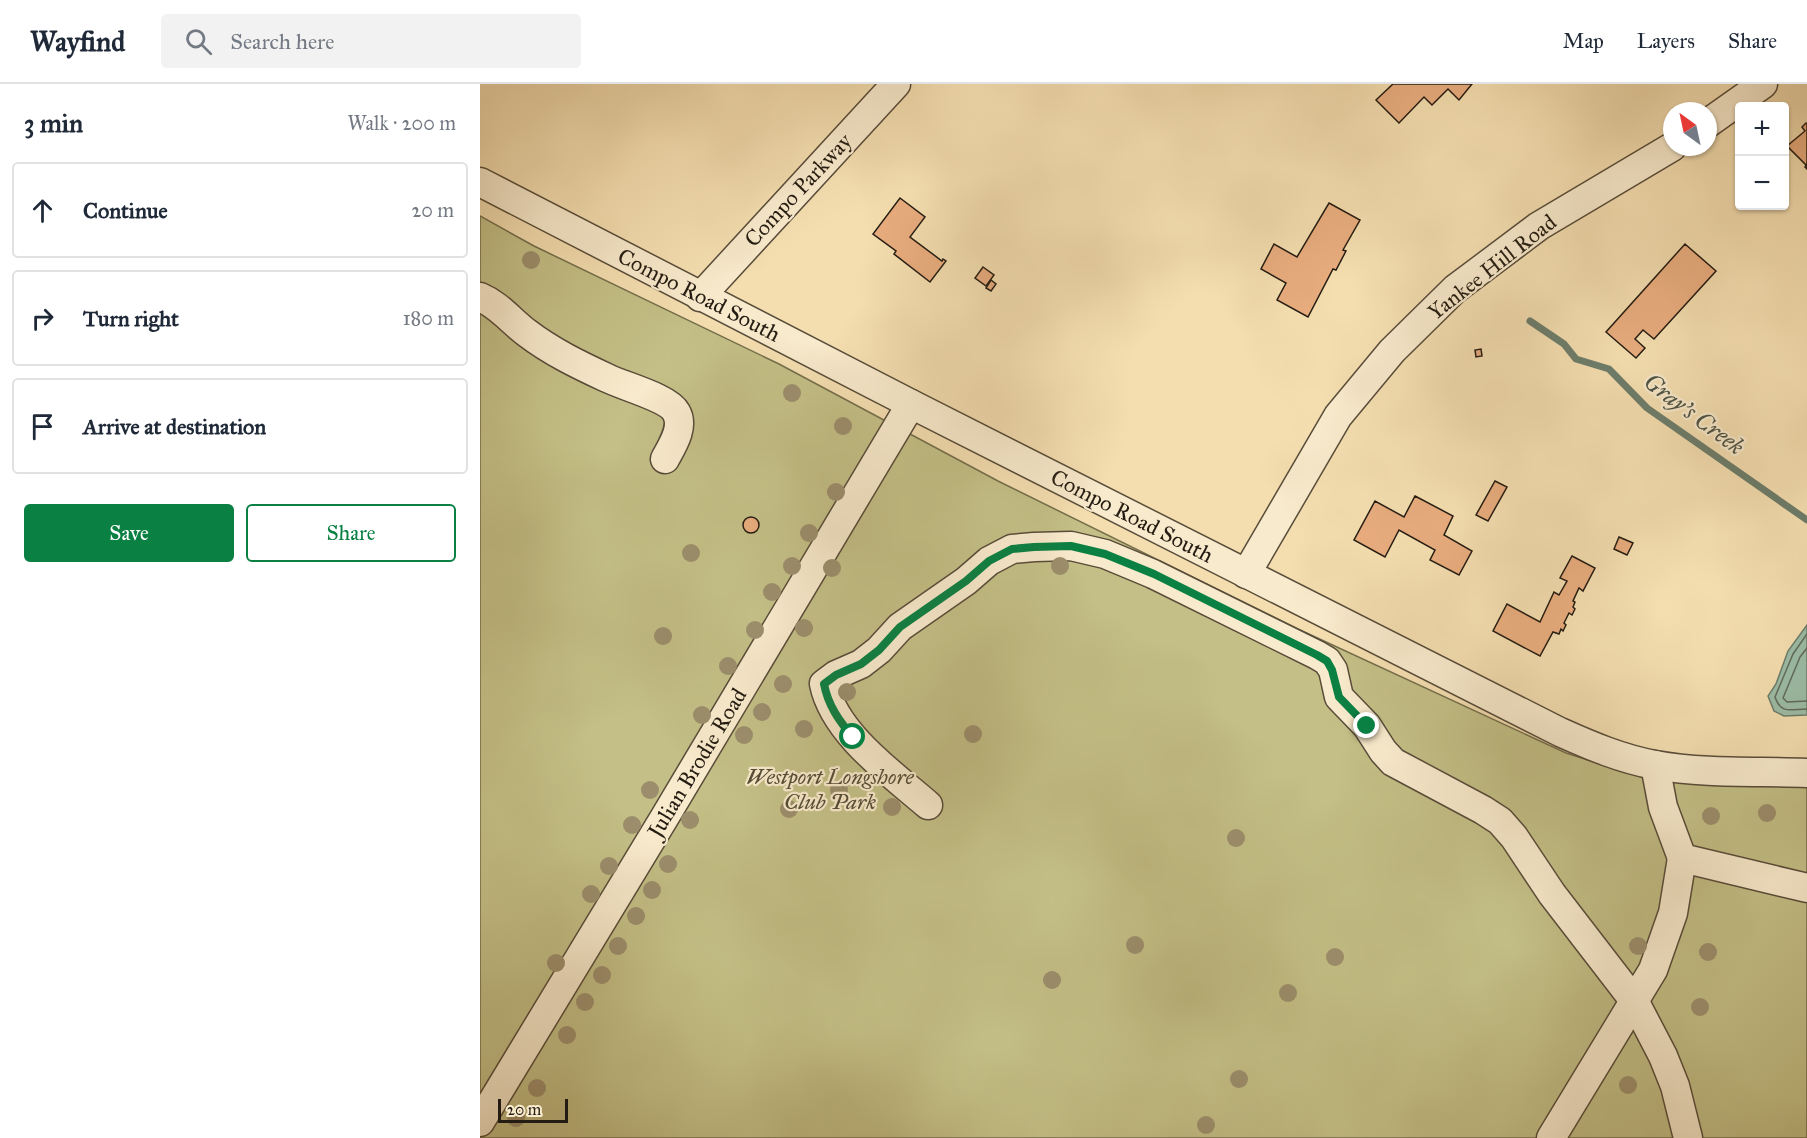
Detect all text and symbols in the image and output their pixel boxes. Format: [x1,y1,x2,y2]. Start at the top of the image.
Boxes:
search box [161,14,581,68]
text: Wayfind [30,24,125,59]
icon: search [182,25,215,58]
text: Search here [230,28,334,55]
text: Map [1563,28,1604,54]
text: Layers [1637,28,1695,54]
text: Share [1728,28,1777,54]
north arrow [1663,102,1717,156]
map controls [1735,102,1789,210]
button: + [1735,102,1789,156]
text: 3 min [24,107,83,139]
text: Walk · 200 m [348,111,456,135]
street label: Compo Parkway [739,127,858,252]
button: − [1735,156,1789,210]
icon: ahead [26,194,59,227]
text: Continue [83,197,168,224]
text: 20 m [411,198,454,222]
street label: Yankee Hill Road [1422,208,1562,326]
street label: Compo Road South [613,242,785,348]
icon: right [26,302,59,335]
text: Turn right [83,305,179,332]
text: 180 m [403,306,454,330]
water label: Gray's Creek [1638,366,1751,462]
icon: arrive [26,410,59,443]
text: Arrive at destination [83,413,266,440]
street label: Compo Road South [1046,463,1218,569]
button: Save [24,504,234,562]
button: Share [246,504,456,562]
street label: Julian Brodie Road [641,683,752,844]
route end [1353,712,1379,738]
route start [839,723,865,749]
park label: Westport Longshore Club Park [746,763,915,815]
scale bar [498,1096,568,1124]
text: 20 m [507,1100,541,1119]

